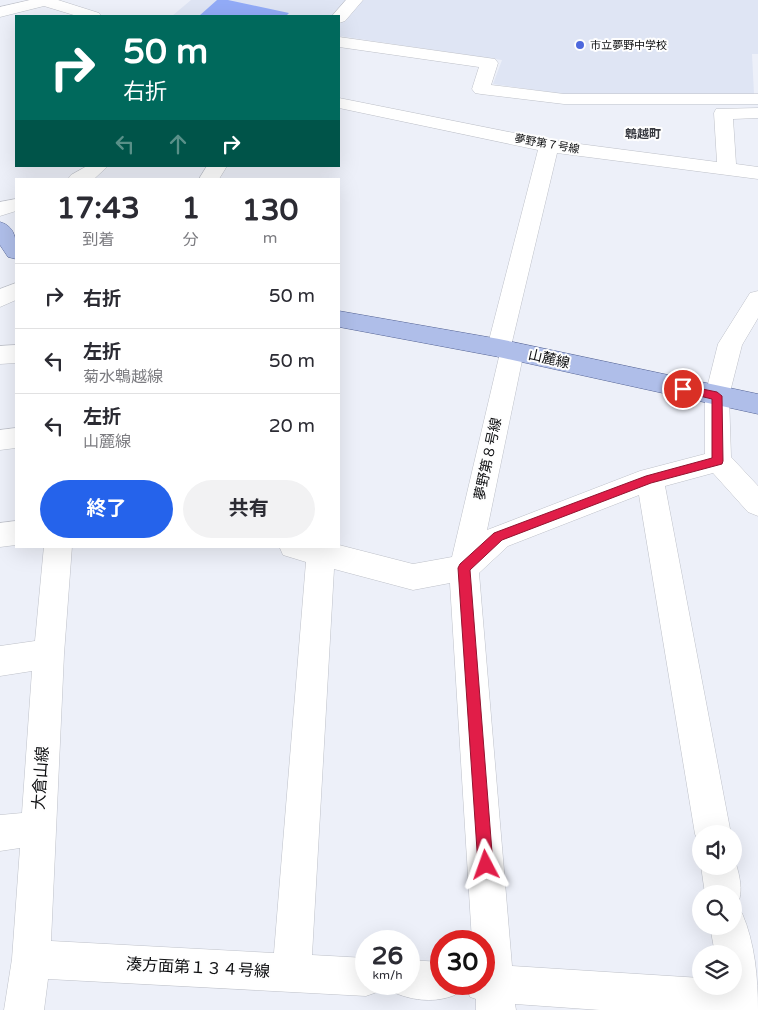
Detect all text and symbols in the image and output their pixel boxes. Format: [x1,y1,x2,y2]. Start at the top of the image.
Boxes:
text: 50 m [123,31,208,73]
icon: right [40,35,105,100]
marker: 市立夢野中学校 [574,39,586,51]
place label: 市立夢野中学校 [590,39,667,52]
text: 右折 [123,79,167,105]
district label: 鵯越町 [625,127,661,141]
icon: left [111,130,139,158]
icon: ahead [164,130,192,158]
icon: right [217,130,245,158]
street label: 夢野第７号線 [513,132,581,156]
text: 17:43 [57,190,140,227]
text: 1 [181,190,200,227]
text: 130 [242,192,298,229]
text: m [263,228,277,248]
text: 到着 [82,230,114,250]
text: 分 [183,230,199,250]
icon: right [40,282,68,310]
text: 50 m [269,285,315,307]
text: 右折 [83,288,121,310]
text: 左折 [83,341,121,363]
street label: 山麓線 [527,346,571,372]
icon: left [40,347,68,375]
text: 50 m [269,350,315,372]
text: 菊水鵯越線 [83,367,163,387]
pin [662,368,704,410]
icon: arrive [669,375,697,403]
text: 左折 [83,406,121,428]
icon: left [40,412,68,440]
text: 20 m [269,415,315,437]
street label: 夢野第８号線 [471,416,505,502]
text: 山麓線 [83,432,131,452]
button: 終了 [40,480,173,538]
button: 共有 [183,480,315,538]
street label: 大倉山線 [29,745,53,811]
map controls [692,825,742,995]
button: sound [692,825,742,875]
position arrow [459,838,511,890]
button: search [692,885,742,935]
speed limit sign: 30 [430,930,495,995]
text: 26 [372,941,403,971]
button: layers [692,945,742,995]
street label: 湊方面第１３４号線 [126,954,270,982]
text: km/h [372,968,403,982]

